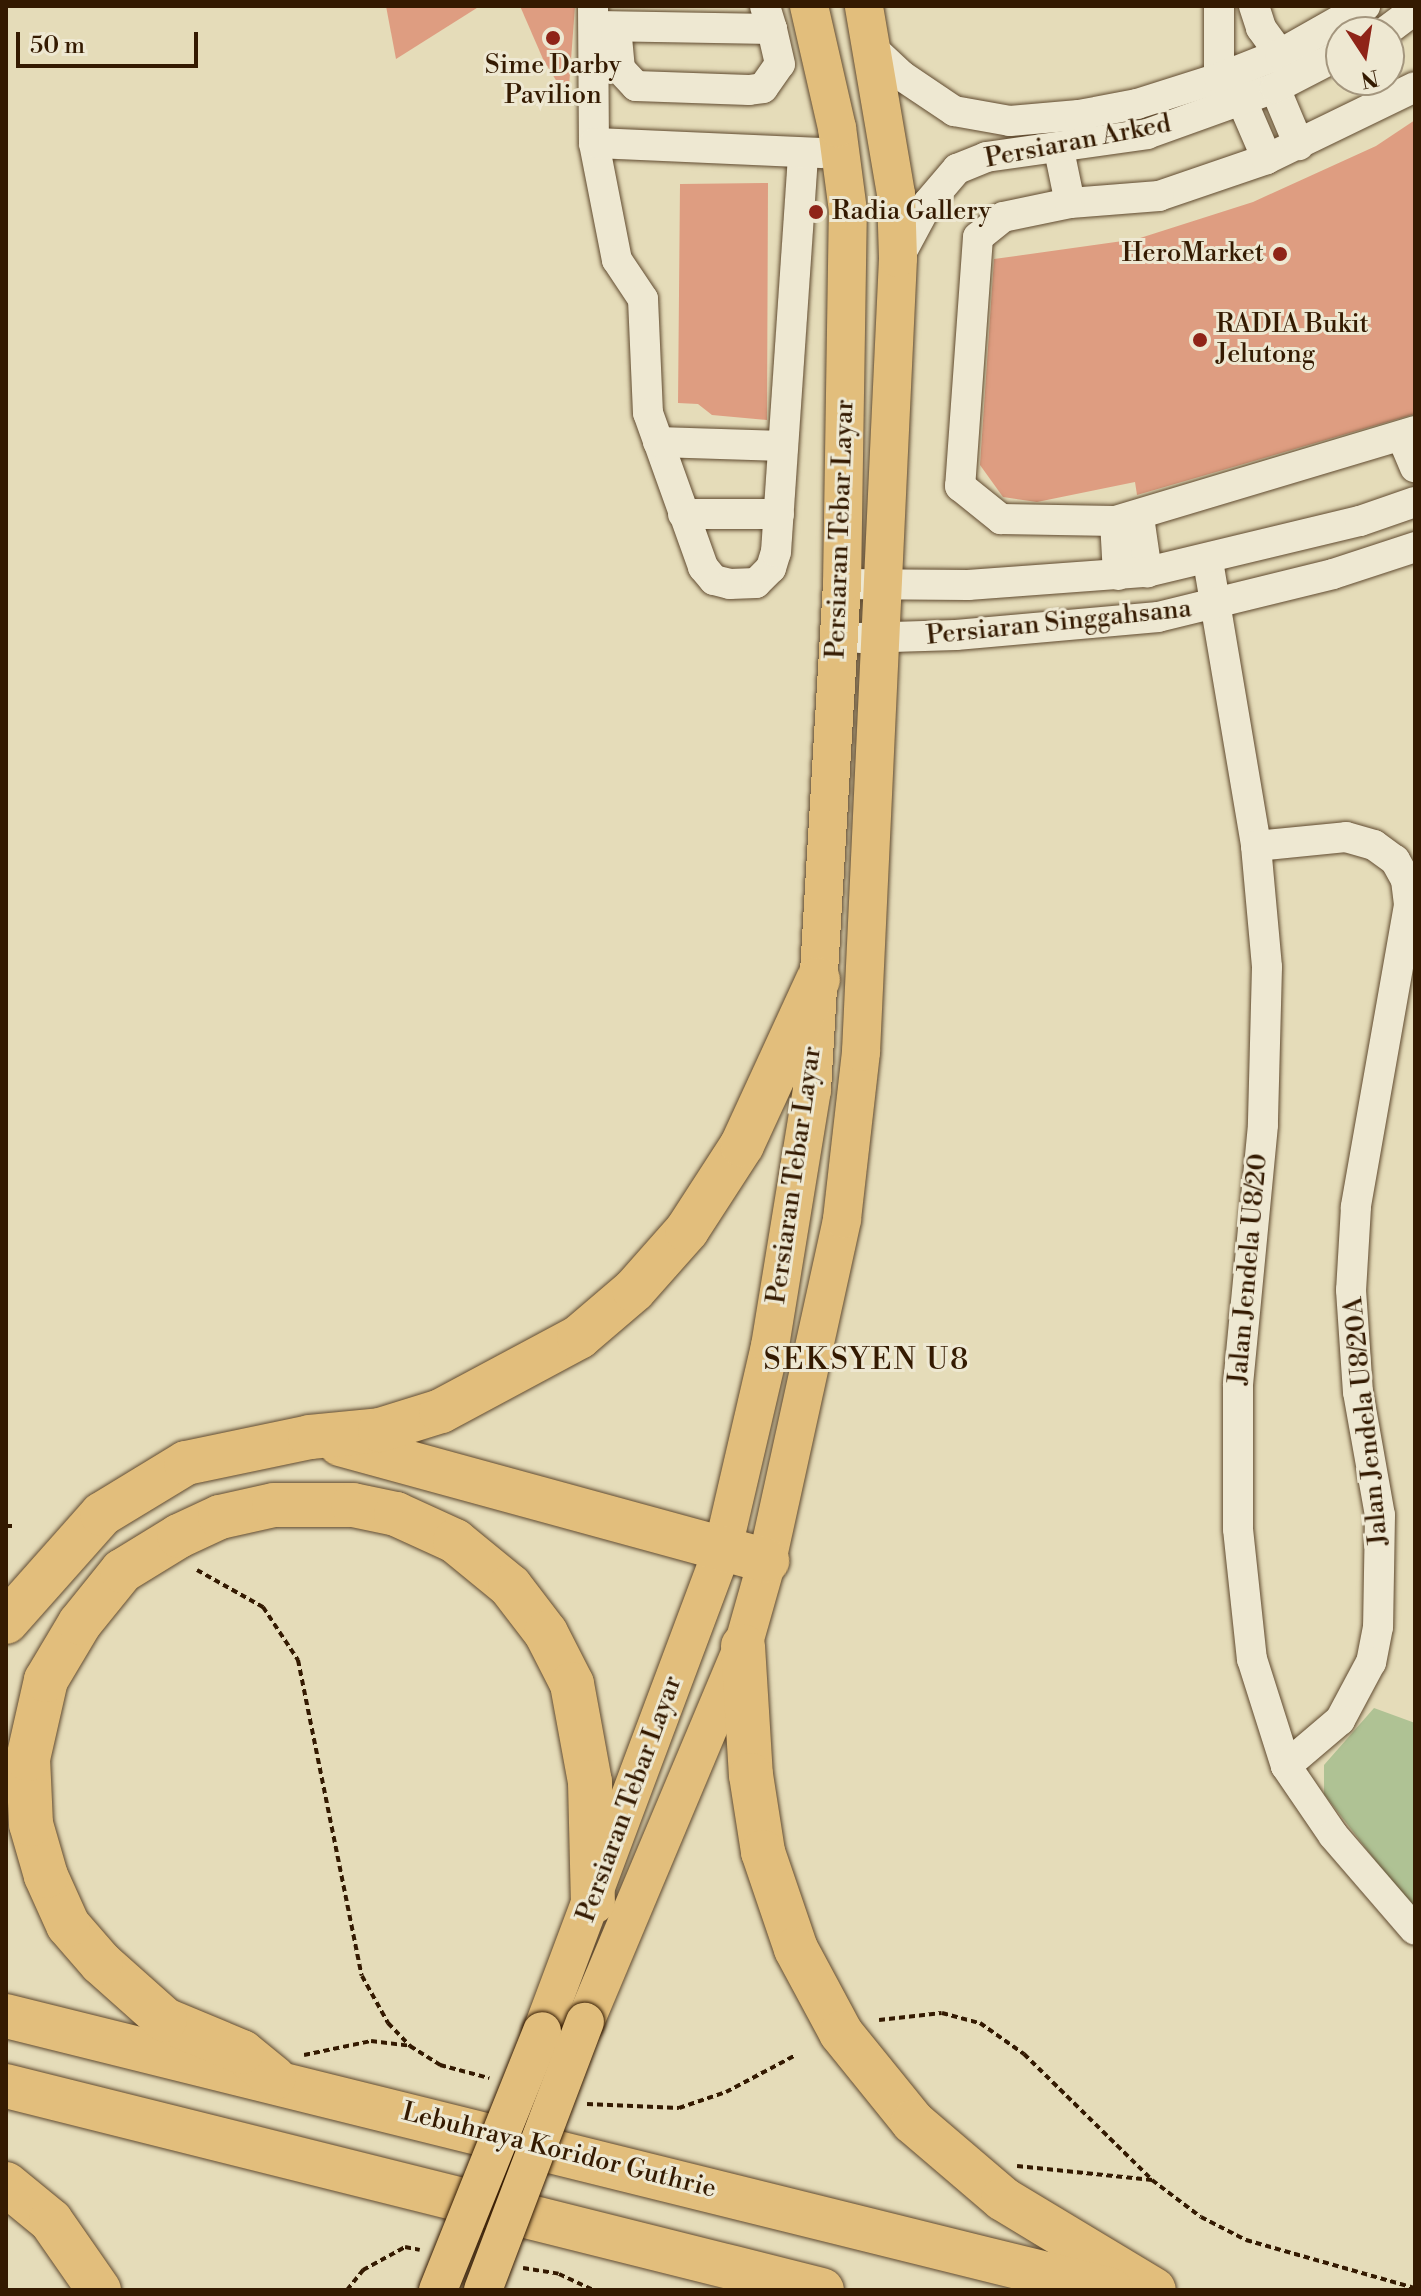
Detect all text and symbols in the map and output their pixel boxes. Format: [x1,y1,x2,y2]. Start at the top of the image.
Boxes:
scale bar [20,16,202,66]
north arrow [1325,16,1405,96]
marker: Sime Darby Pavilion [544,29,562,47]
text: 50 m [30,31,85,61]
place label: Sime Darby Pavilion [485,50,621,112]
text: N [1358,63,1381,93]
street label: Persiaran Arked [982,109,1174,175]
place label: Radia Gallery [832,196,991,228]
marker: Radia Gallery [807,203,825,221]
place label: HeroMarket [1122,238,1264,270]
marker: HeroMarket [1271,245,1289,263]
place label: RADIA Bukit Jelutong [1216,309,1369,370]
marker: RADIA Bukit Jelutong [1191,331,1209,349]
street label: Persiaran Tebar Layar [821,399,861,659]
street label: Persiaran Singgahsana [925,594,1193,652]
street label: Persiaran Tebar Layar [761,1044,829,1306]
street label: Jalan Jendela U8/20 [1223,1152,1275,1386]
street label: Jalan Jendela U8/20A [1338,1295,1396,1547]
district label: SEKSYEN U8 [764,1342,970,1378]
street label: Persiaran Tebar Layar [571,1672,689,1926]
street label: Lebuhraya Koridor Guthrie [399,2097,719,2205]

